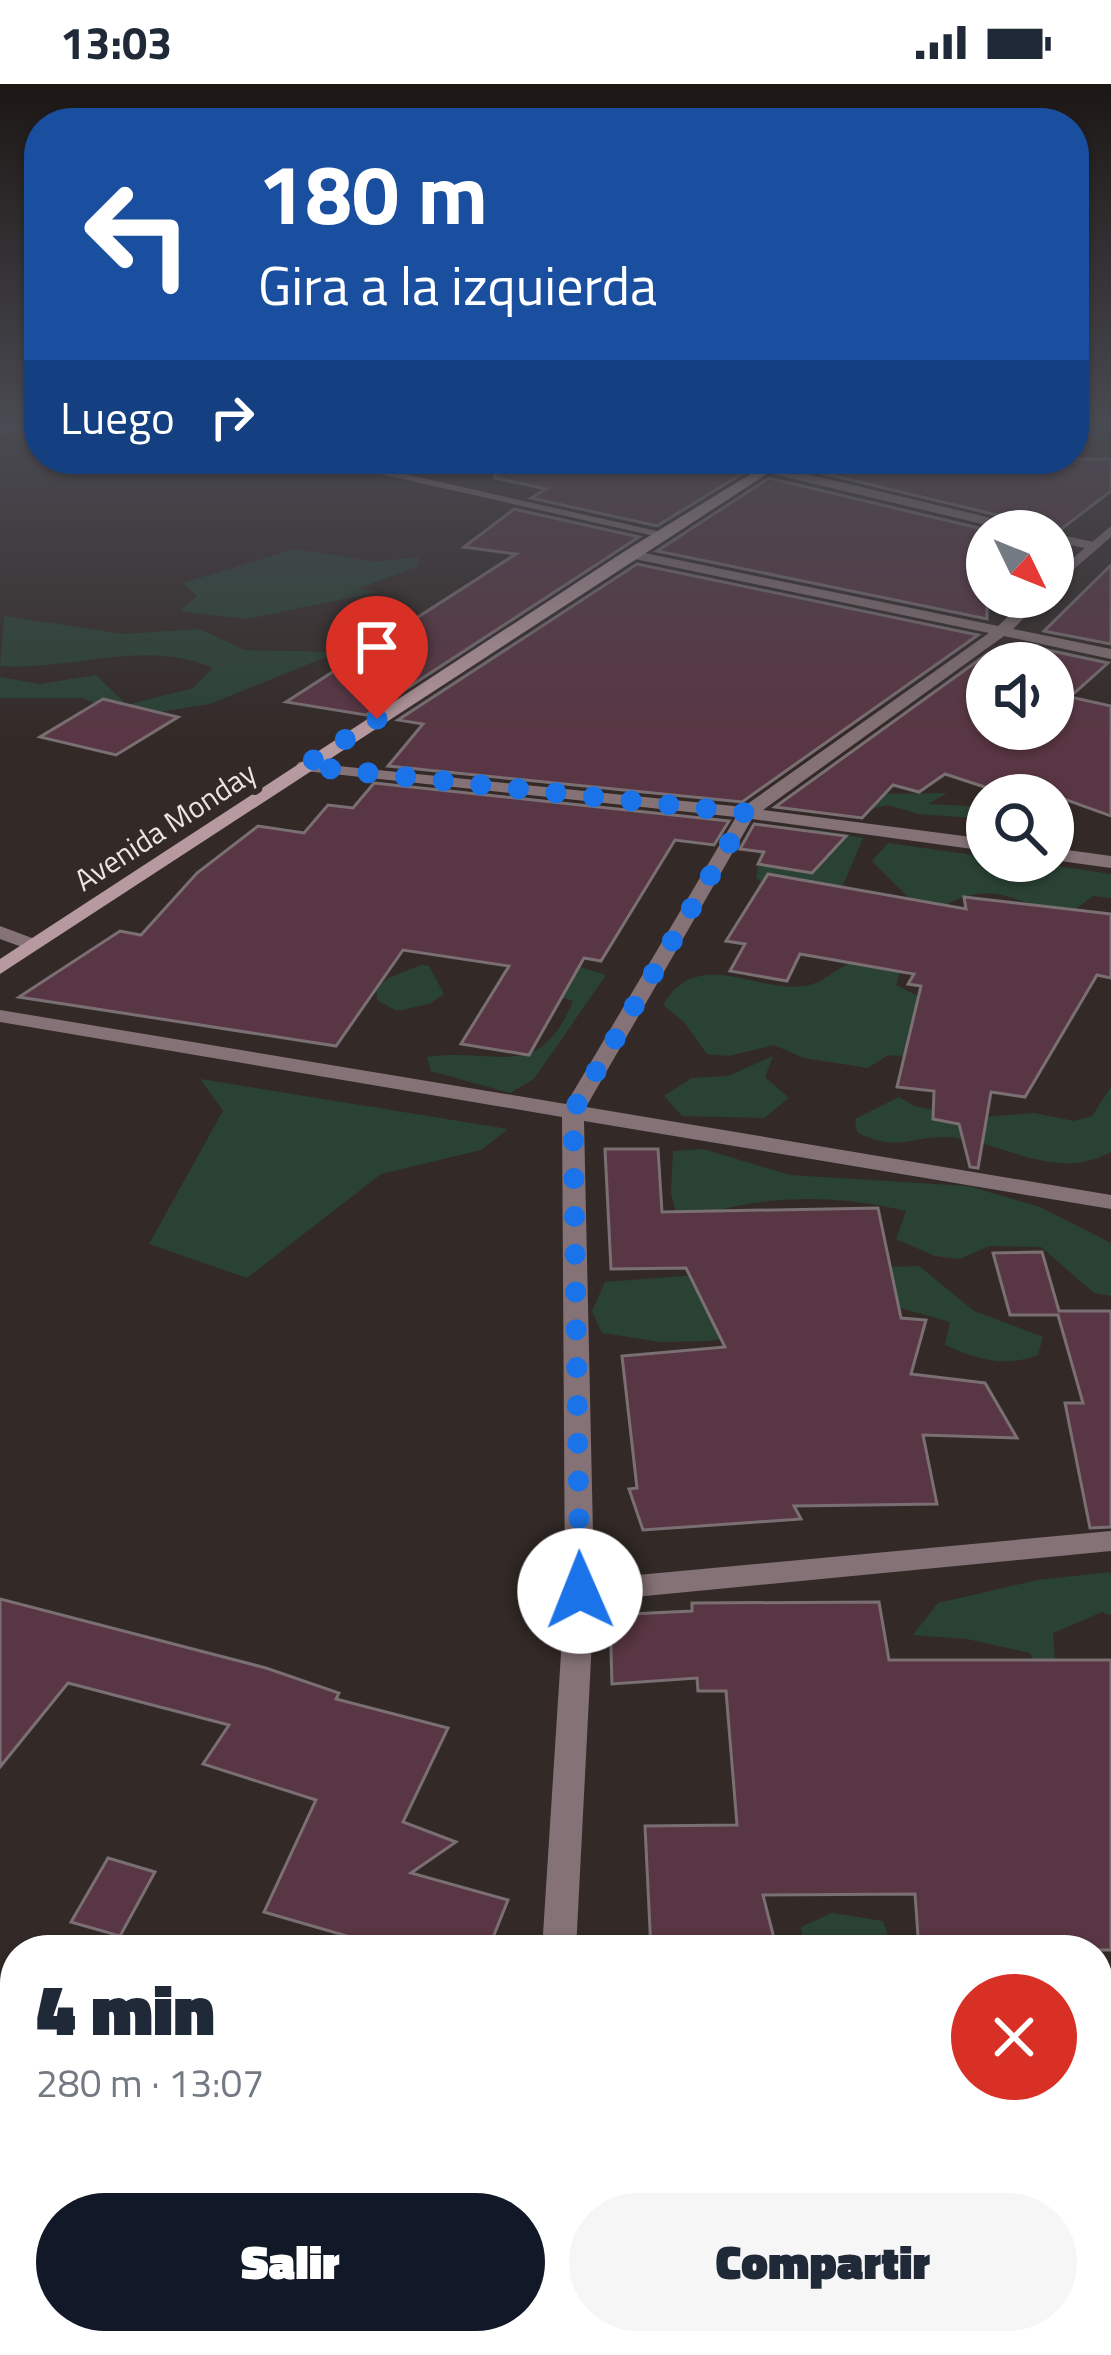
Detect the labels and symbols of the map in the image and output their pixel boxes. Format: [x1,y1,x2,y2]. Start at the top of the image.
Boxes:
north arrow [966,510,1074,618]
pin [326,596,428,719]
street label: Avenida Monday [65,750,265,902]
position arrow [517,1528,643,1654]

